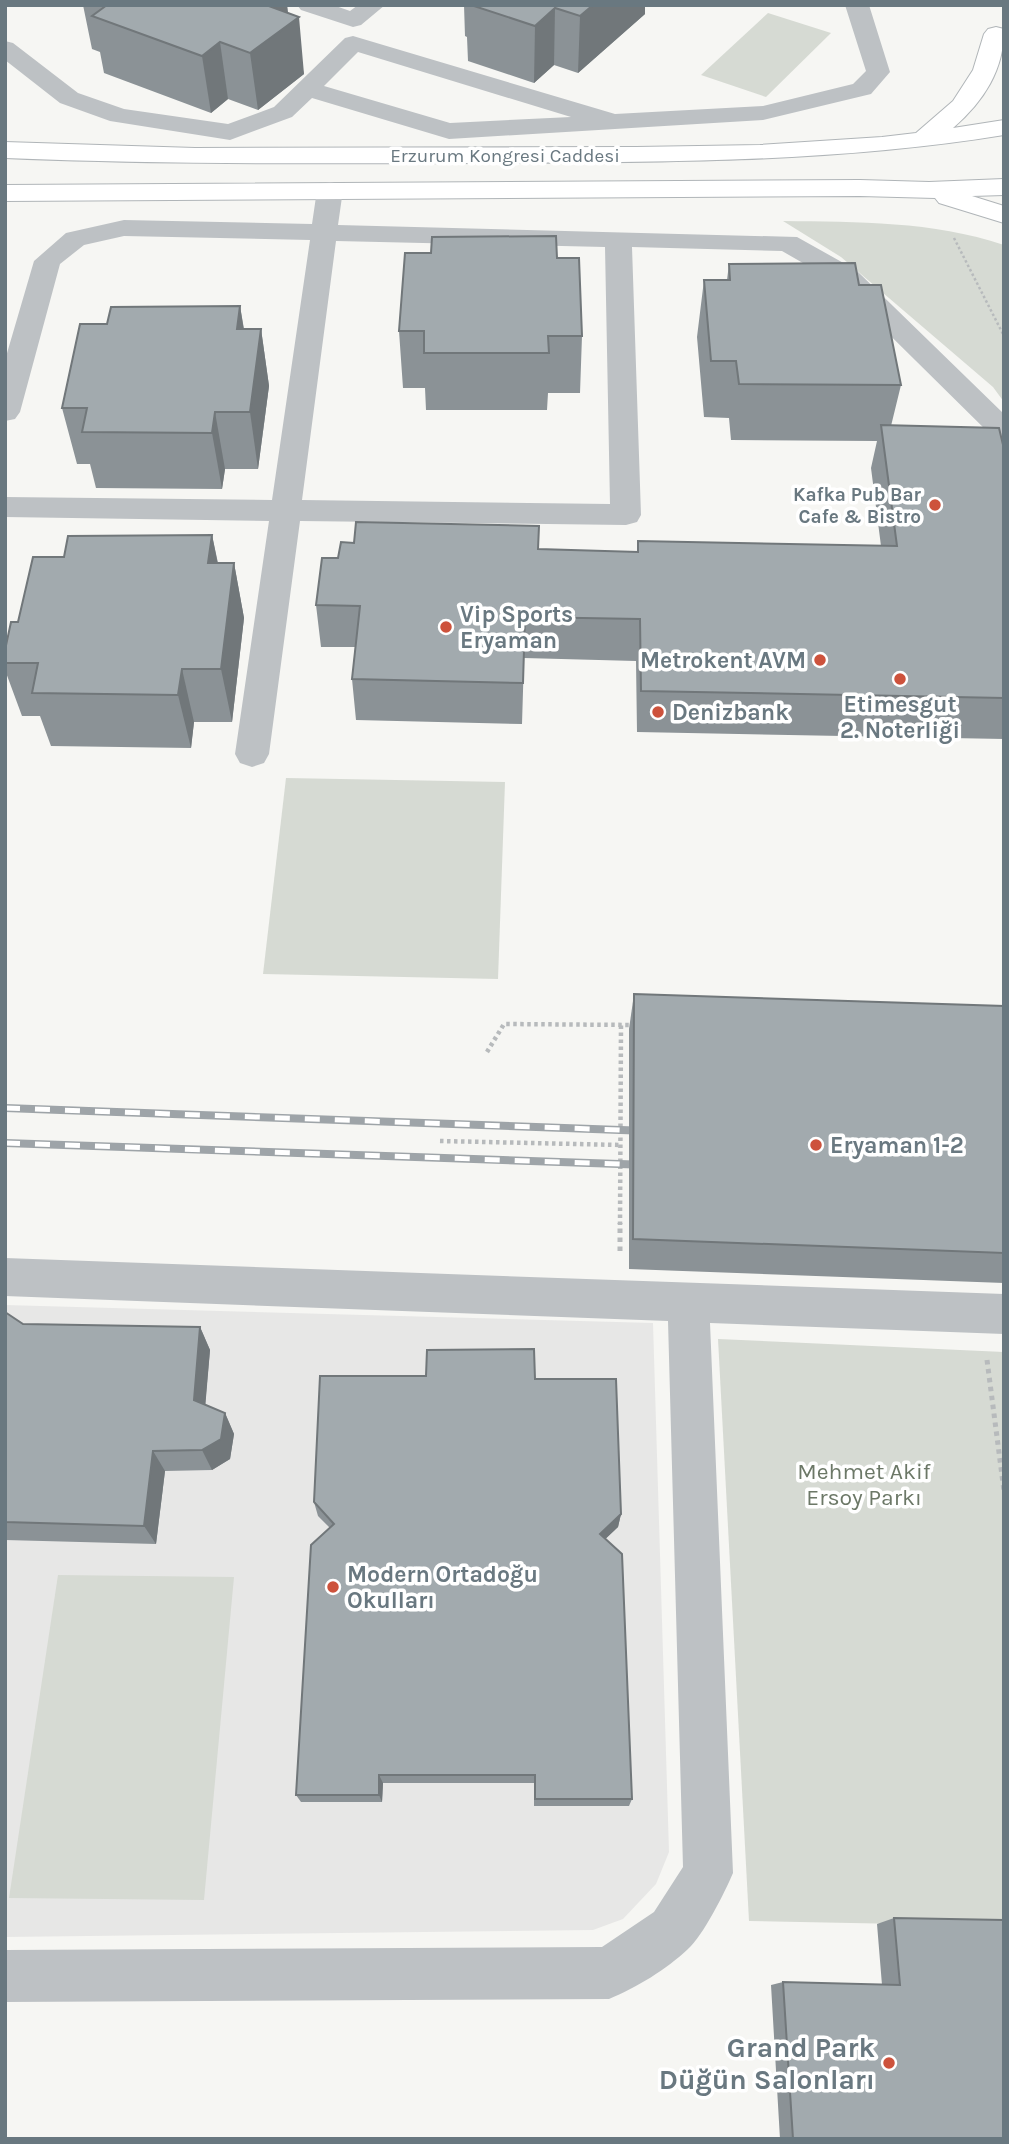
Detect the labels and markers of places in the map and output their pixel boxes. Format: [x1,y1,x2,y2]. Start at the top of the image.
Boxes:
place label: Kafka Pub Bar Cafe & Bistro [793,484,922,528]
marker: Kafka Pub Bar Cafe & Bistro [927,497,943,513]
place label: Vip Sports Eryaman [460,601,573,654]
marker: Vip Sports Eryaman [438,619,454,635]
place label: Metrokent AVM [640,647,806,674]
marker: Metrokent AVM [812,652,828,668]
marker: Etimesgut 2. Noterliği [892,671,908,687]
place label: Etimesgut 2. Noterliği [840,691,960,744]
place label: Denizbank [672,699,789,726]
marker: Denizbank [650,704,666,720]
place label: Eryaman 1-2 [830,1132,964,1159]
marker: Eryaman 1-2 [808,1137,824,1153]
place label: Modern Ortadoğu Okulları [347,1561,538,1614]
marker: Modern Ortadoğu Okulları [325,1579,341,1595]
place label: Grand Park Düğün Salonları [659,2031,875,2096]
marker: Grand Park Düğün Salonları [881,2055,897,2071]

